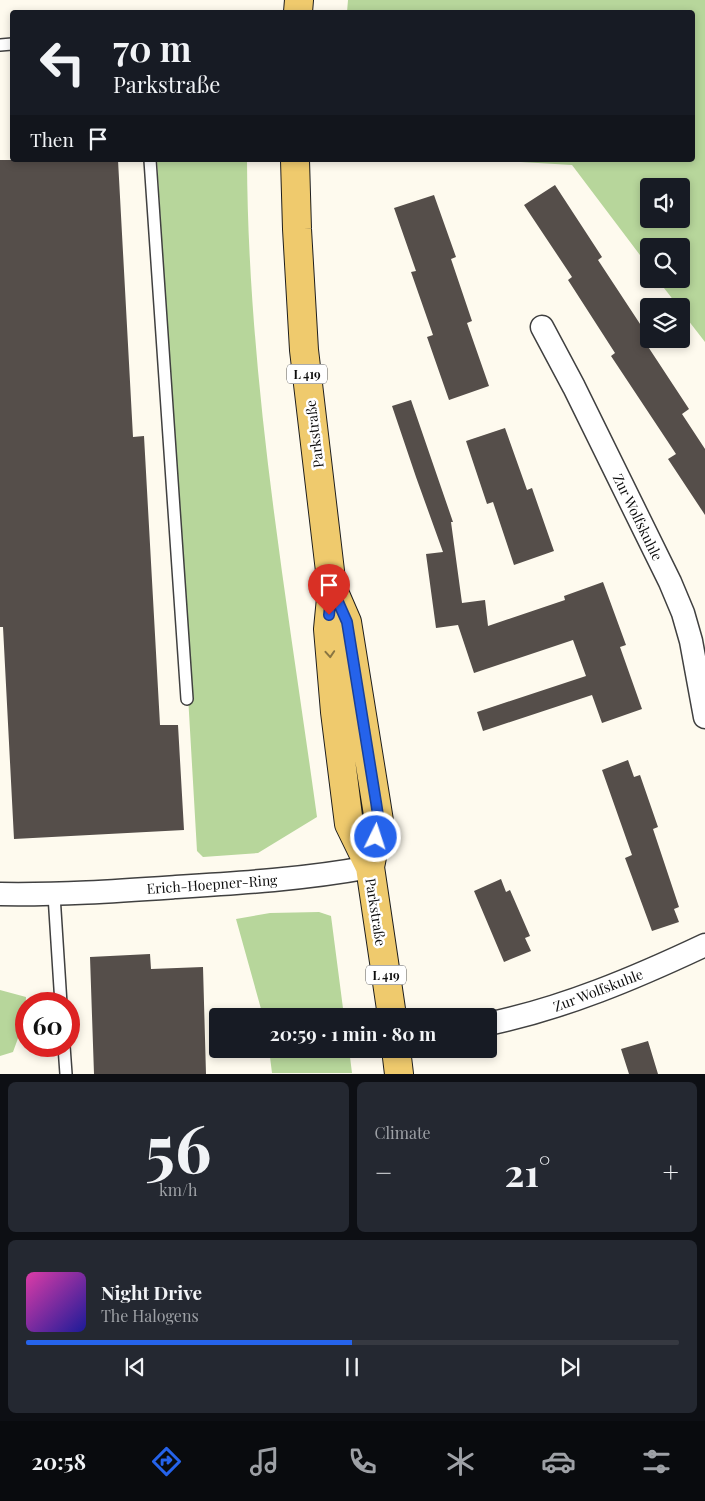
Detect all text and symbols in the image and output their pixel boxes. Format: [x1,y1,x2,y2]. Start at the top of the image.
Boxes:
text: 70 m [113,24,191,71]
icon: left [30,30,95,95]
text: Parkstraße [113,69,220,99]
icon: arrive [84,125,112,153]
text: Then [30,126,74,152]
map controls [640,178,690,348]
button: sound [640,178,690,228]
button: search [640,238,690,288]
button: layers [640,298,690,348]
road number: L 419 [287,364,327,384]
street label: Parkstraße [300,399,328,469]
street label: Zur Wolfskuhle [609,470,667,564]
pin [308,564,350,615]
icon: arrive [315,571,343,599]
one-way arrow [325,650,336,658]
position arrow [349,810,401,862]
street label: Erich-Hoepner-Ring [146,870,279,898]
street label: Parkstraße [361,877,391,947]
street label: Zur Wolfskuhle [550,964,646,1016]
road number: L 419 [366,966,406,984]
speed limit sign: 60 [15,992,80,1057]
text: 20:59 · 1 min · 80 m [270,1020,436,1046]
text: 56 [145,1103,211,1189]
text: Climate [375,1122,431,1143]
text: 21° [505,1146,551,1197]
text: − [375,1153,393,1190]
text: + [663,1153,679,1190]
text: km/h [159,1179,197,1200]
text: Night Drive [101,1279,202,1305]
text: The Halogens [101,1305,199,1326]
icon: previous [121,1353,149,1381]
icon: pause [338,1353,366,1381]
icon: next [556,1353,584,1381]
icon: directions [149,1444,184,1479]
icon: music [247,1444,282,1479]
icon: phone [345,1444,380,1479]
icon: climate [443,1444,478,1479]
icon: car [541,1444,576,1479]
icon: filters [639,1444,674,1479]
text: 20:58 [31,1446,86,1476]

